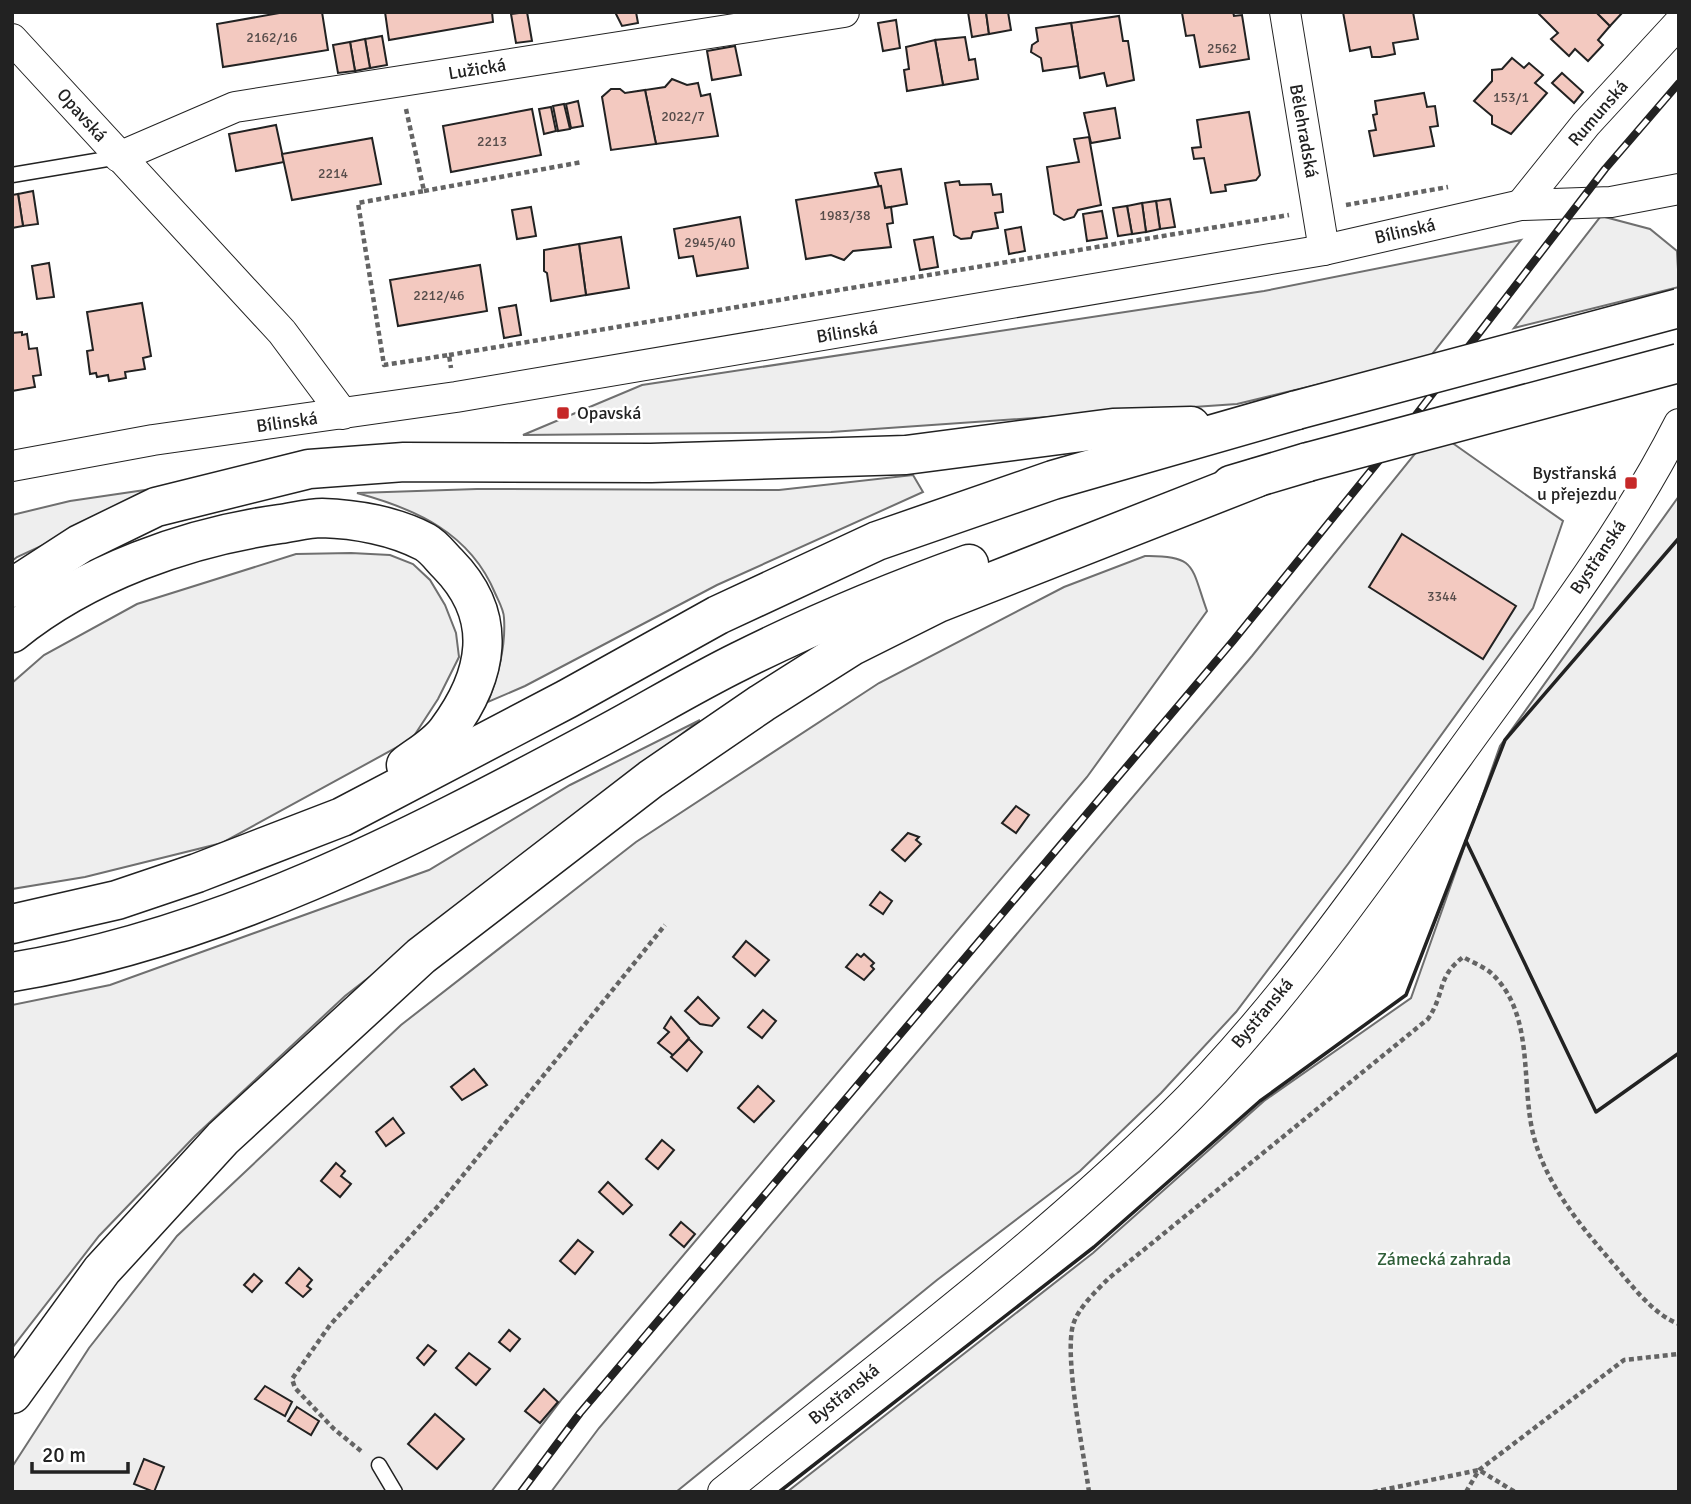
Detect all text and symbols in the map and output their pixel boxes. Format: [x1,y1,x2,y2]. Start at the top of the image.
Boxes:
house number: 2162/16 [246,29,298,46]
house number: 2562 [1207,40,1237,57]
street label: Lužická [446,54,508,84]
street label: Rumunská [1563,75,1633,151]
street label: Bělehradská [1285,82,1323,180]
street label: Opavská [52,84,112,146]
house number: 153/1 [1493,89,1529,106]
house number: 2022/7 [661,108,705,125]
house number: 2213 [477,133,507,150]
house number: 2214 [318,165,349,182]
house number: 1983/38 [819,207,871,224]
street label: Bílinská [1372,213,1438,249]
house number: 2945/40 [684,234,736,251]
house number: 2212/46 [413,287,465,304]
street label: Bílinská [815,316,879,348]
place label: Opavská [577,402,641,424]
marker: Opavská [555,405,571,421]
street label: Bílinská [255,407,319,437]
place label: Bystřanská u přejezdu [1532,462,1617,505]
marker: Bystřanská u přejezdu [1623,475,1639,491]
street label: Bystřanská [1565,516,1631,598]
house number: 3344 [1427,588,1458,605]
street label: Bystřanská [1226,973,1298,1053]
park label: Zámecká zahrada [1377,1248,1511,1270]
street label: Bystřanská [804,1359,884,1429]
scale bar [32,1430,128,1474]
text: 20 m [42,1442,86,1468]

